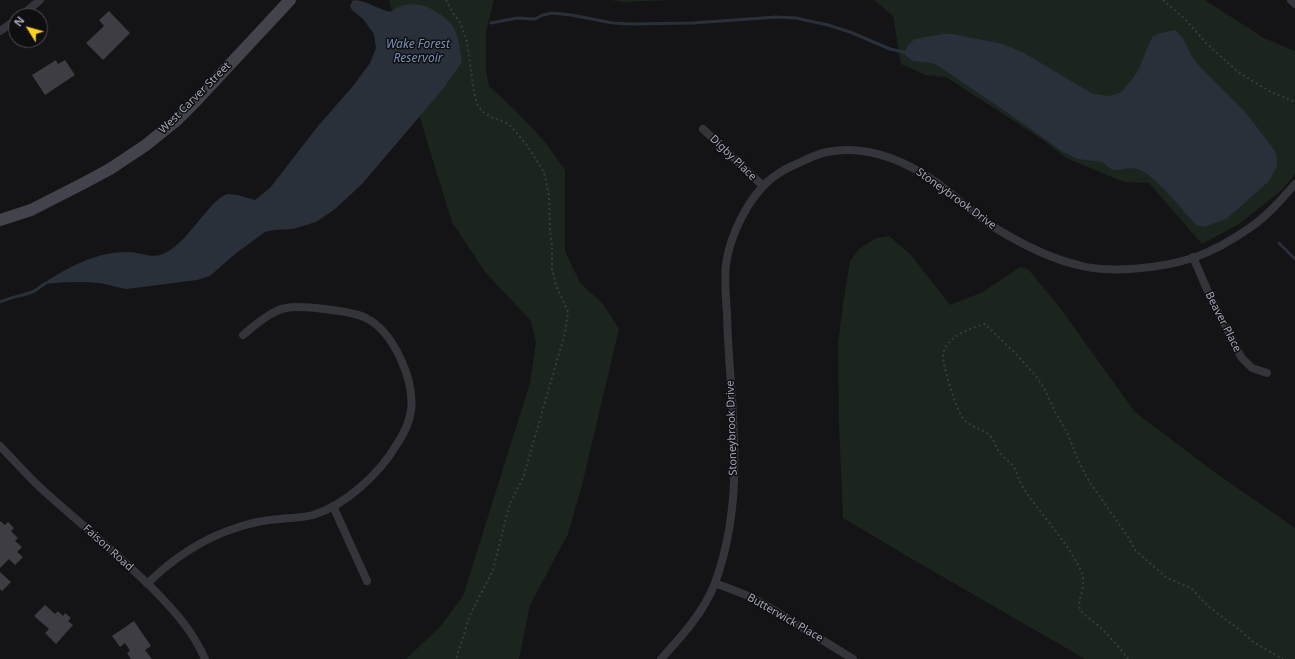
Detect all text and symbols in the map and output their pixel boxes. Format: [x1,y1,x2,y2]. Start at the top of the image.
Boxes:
north arrow [8,8,48,48]
text: N [10,13,27,29]
water label: Wake Forest Reservoir [386,38,450,66]
street label: West Carver Street [156,59,234,137]
street label: Digby Place [707,132,759,184]
street label: Stoneybrook Drive [914,166,998,232]
street label: Beaver Place [1202,290,1244,354]
street label: Stoneybrook Drive [724,380,740,476]
street label: Faison Road [80,522,136,574]
street label: Butterwick Place [745,591,825,645]

